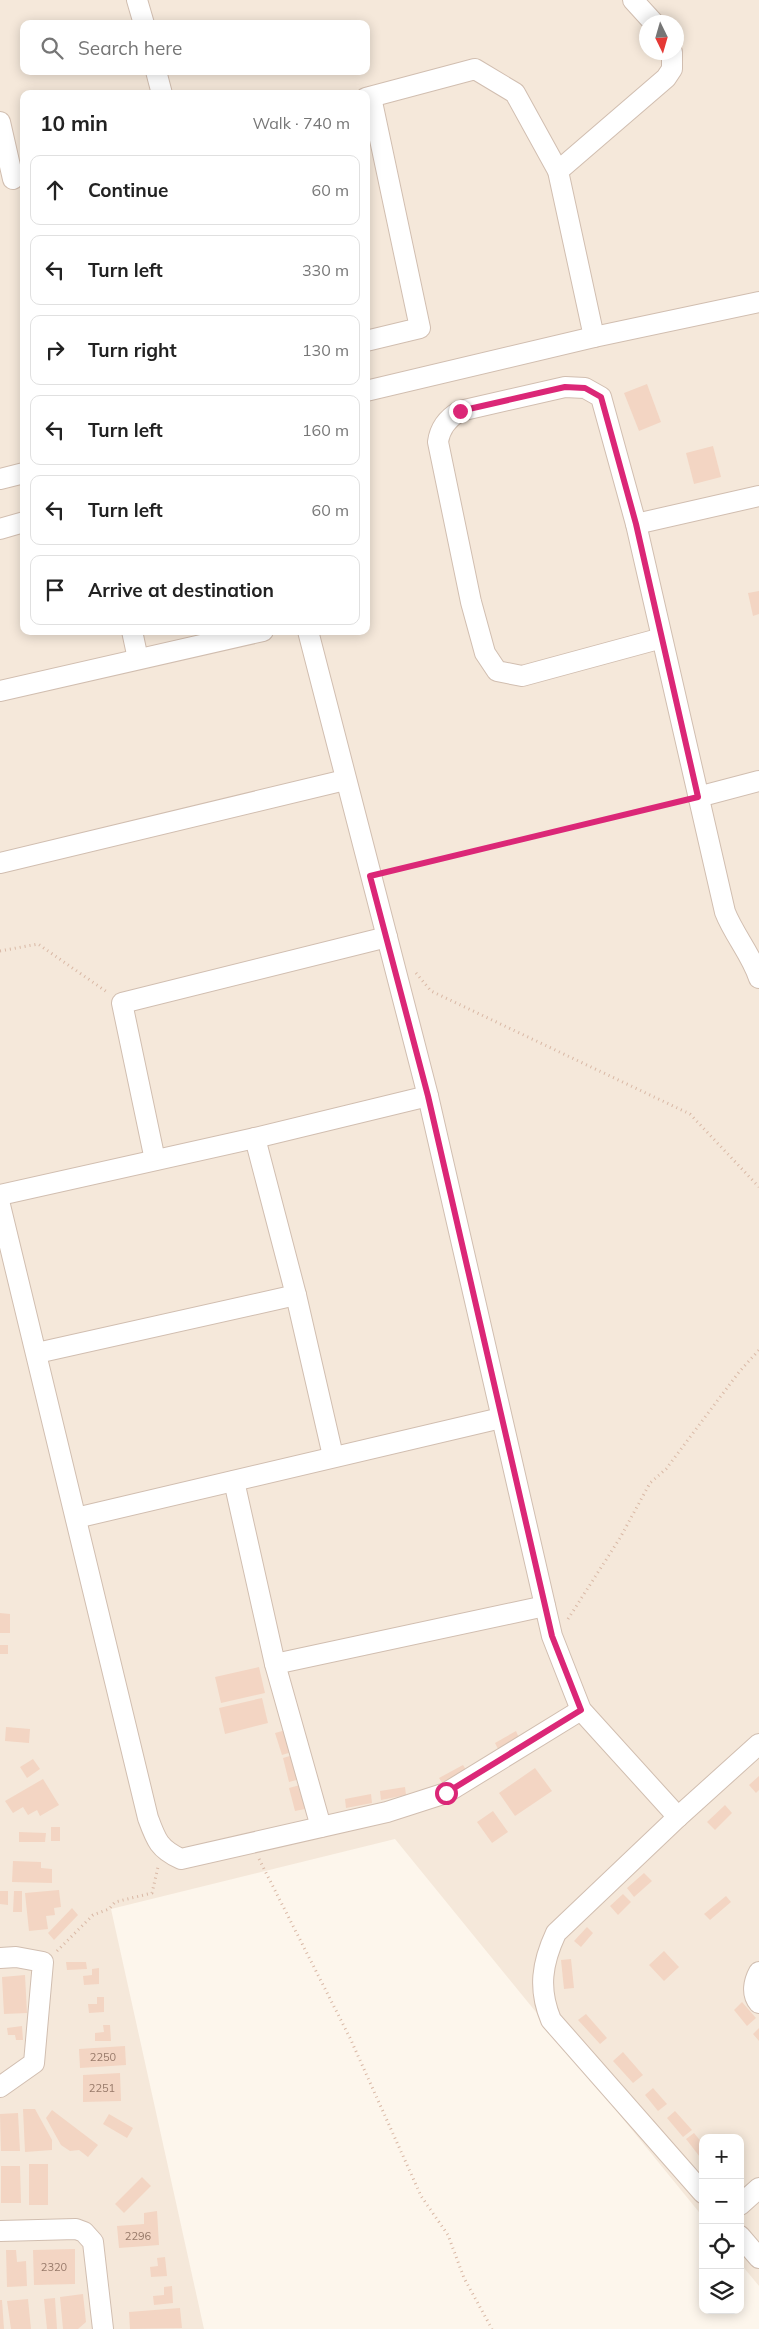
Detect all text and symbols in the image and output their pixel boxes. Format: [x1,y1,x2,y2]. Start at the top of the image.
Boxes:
north arrow [639,15,684,60]
search box [20,20,370,75]
icon: search [38,34,66,62]
text: Search here [78,36,182,60]
text: 10 min [40,110,108,136]
text: Walk · 740 m [252,113,350,133]
icon: ahead [41,176,69,204]
text: Continue [88,178,168,202]
text: 60 m [312,180,349,200]
icon: left [41,256,69,284]
text: Turn left [88,258,163,282]
text: 330 m [302,260,349,280]
icon: right [41,336,69,364]
text: Turn right [88,338,177,362]
text: 130 m [302,340,349,360]
route end [449,400,472,423]
icon: left [41,416,69,444]
text: Turn left [88,418,163,442]
text: 160 m [302,420,349,440]
icon: left [41,496,69,524]
text: Turn left [88,498,163,522]
text: 60 m [312,500,349,520]
icon: arrive [41,576,69,604]
text: Arrive at destination [88,578,274,602]
route start [435,1782,458,1805]
house number: 2250 [90,2050,117,2064]
house number: 2251 [89,2081,115,2095]
map controls [699,2134,744,2314]
button: + [699,2134,744,2179]
button: − [699,2179,744,2224]
button: locate [699,2224,744,2269]
house number: 2296 [125,2229,152,2243]
house number: 2320 [41,2260,68,2274]
button: layers [699,2269,744,2314]

